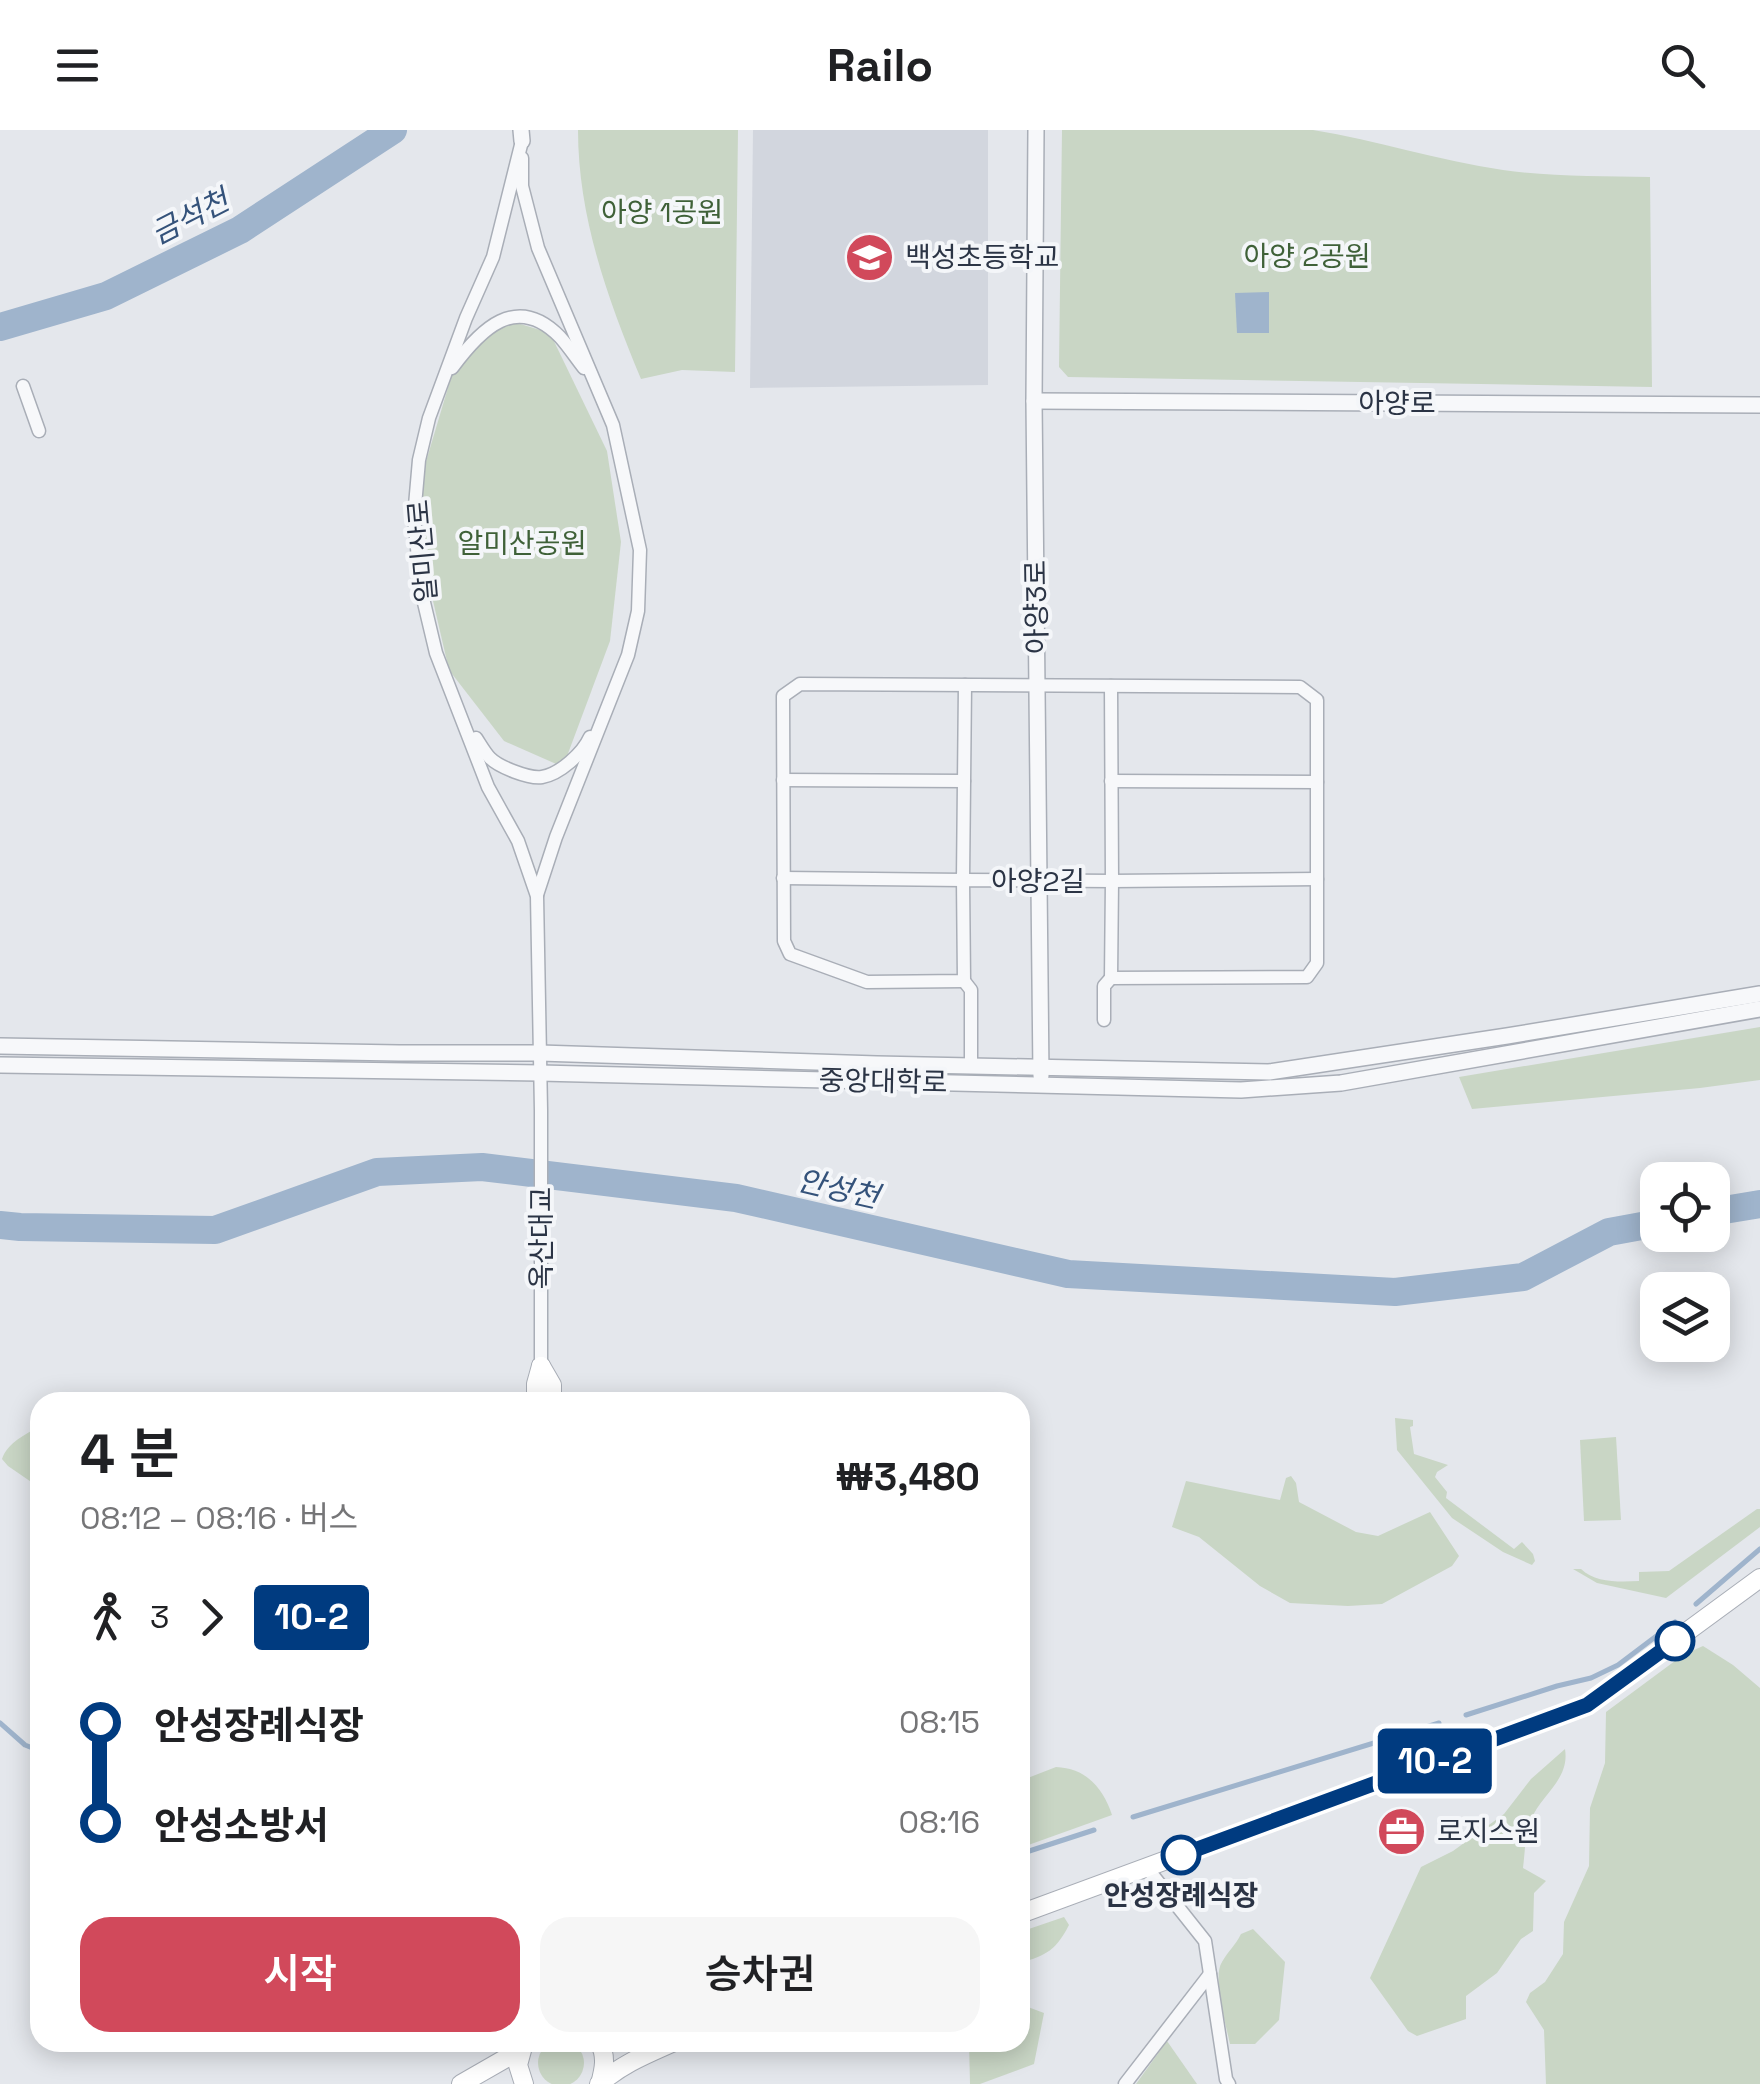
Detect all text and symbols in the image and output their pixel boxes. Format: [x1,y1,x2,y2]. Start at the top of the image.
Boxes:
text: Railo [827,37,933,94]
icon: menu [50,38,105,93]
icon: search [1655,38,1710,93]
water label: 금석천 [144,179,239,253]
park label: 아양 1공원 [601,194,723,230]
school or university icon: 백성초등학교 [844,231,896,283]
park label: 아양 2공원 [1243,238,1371,274]
place label: 백성초등학교 [905,239,1060,275]
street label: 아양로 [1358,385,1436,421]
street label: 알미산로 [400,498,444,604]
park label: 알미산공원 [458,525,586,561]
street label: 아양3로 [1017,560,1055,654]
street label: 아양2길 [991,863,1085,899]
street label: 중앙대학로 [818,1062,948,1100]
water label: 안성천 [793,1160,886,1218]
map controls [1640,1162,1730,1362]
button: locate [1640,1162,1730,1252]
street label: 옥산대교 [523,1186,559,1290]
button: layers [1640,1272,1730,1362]
text: 4 분 [80,1419,180,1489]
text: ₩3,480 [835,1453,980,1501]
text: 08:12 – 08:16 · 버스 [80,1498,358,1538]
icon: walk [80,1590,135,1645]
icon: forward [184,1590,239,1645]
text: 10-2 [274,1595,349,1639]
text: 3 [150,1597,169,1637]
unlabelled marker [1656,1622,1694,1660]
text: 안성장례식장 [154,1702,364,1750]
text: 08:15 [899,1702,980,1742]
line badge: 10-2 [1365,1728,1505,1794]
text: 10-2 [1398,1739,1472,1783]
text: 안성소방서 [154,1802,329,1850]
text: 08:16 [898,1802,980,1842]
office icon: 로지스원 [1376,1805,1428,1857]
place label: 로지스원 [1437,1813,1540,1849]
marker: 안성장례식장 [1162,1836,1200,1874]
place label: 안성장례식장 [1104,1877,1258,1913]
button: 시작 [80,1917,520,2032]
button: 승차권 [540,1917,980,2032]

